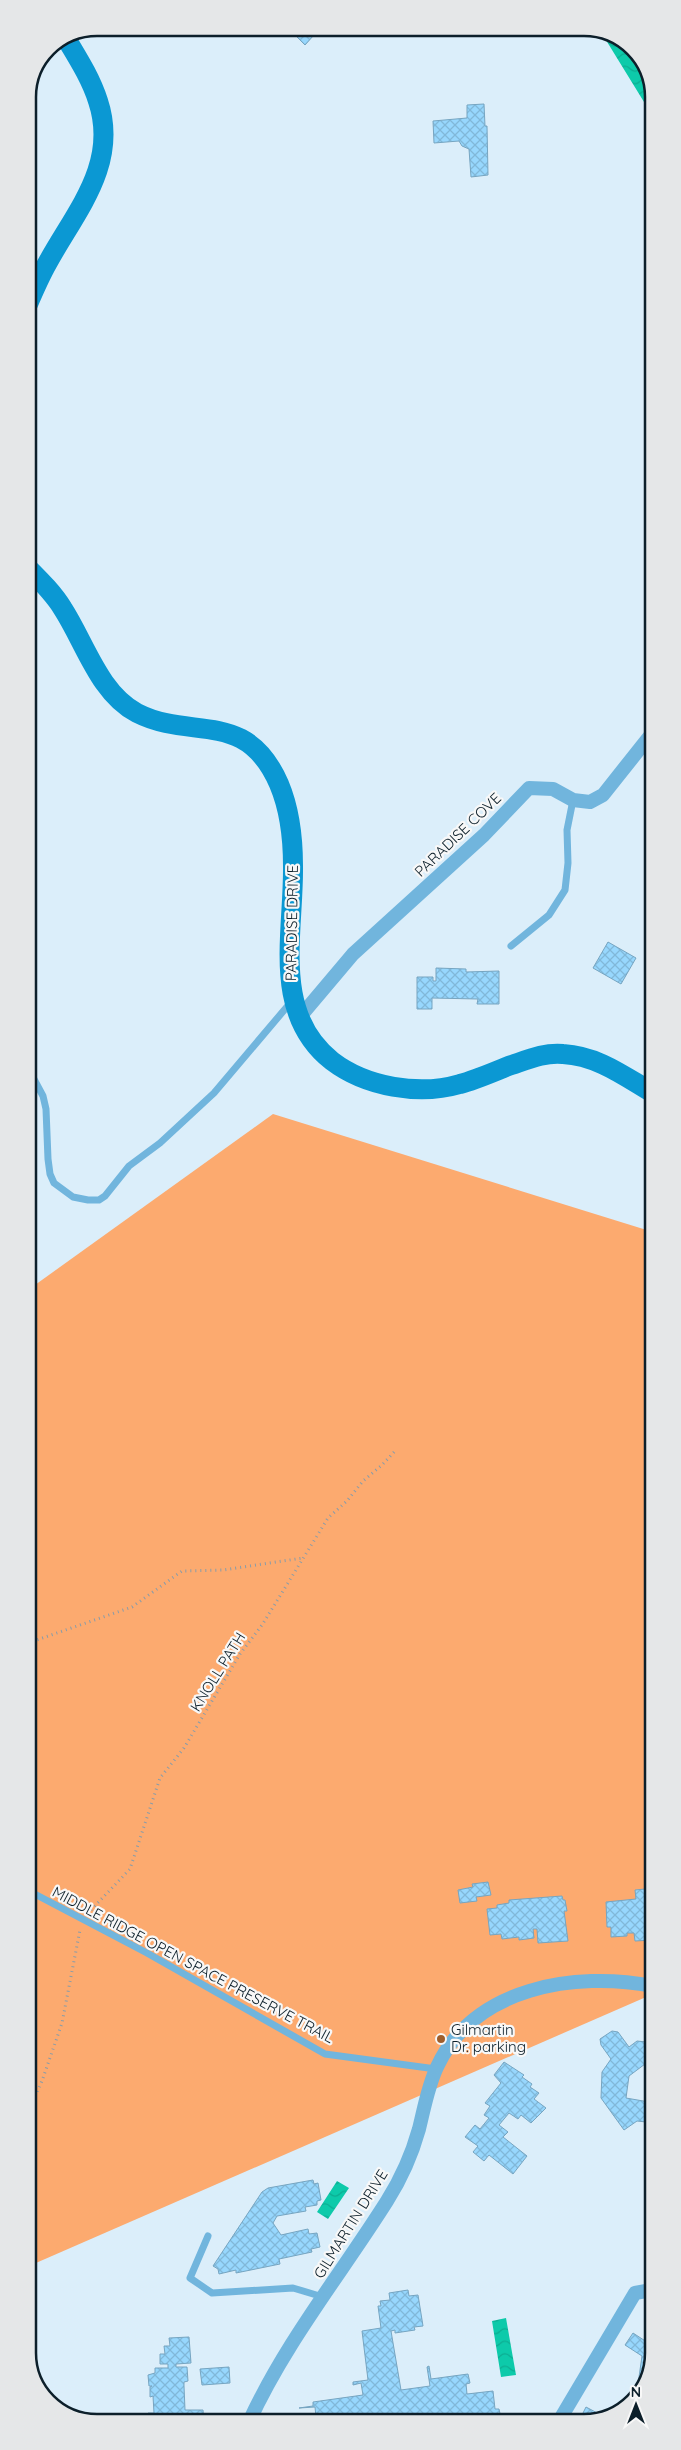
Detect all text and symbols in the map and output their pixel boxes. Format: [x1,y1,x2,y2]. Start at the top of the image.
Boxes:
street label: PARADISE COVE [410,789,505,881]
street label: PARADISE DRIVE [281,865,302,981]
street label: KNOLL PATH [186,1629,249,1715]
street label: MIDDLE RIDGE OPEN SPACE PRESERVE TRAIL [49,1882,337,2047]
place label: Gilmartin Dr. parking [451,2020,526,2056]
marker: Gilmartin Dr. parking [435,2033,447,2045]
street label: GILMARTIN DRIVE [309,2166,392,2282]
north arrow [611,2380,661,2430]
text: N [631,2383,641,2401]

